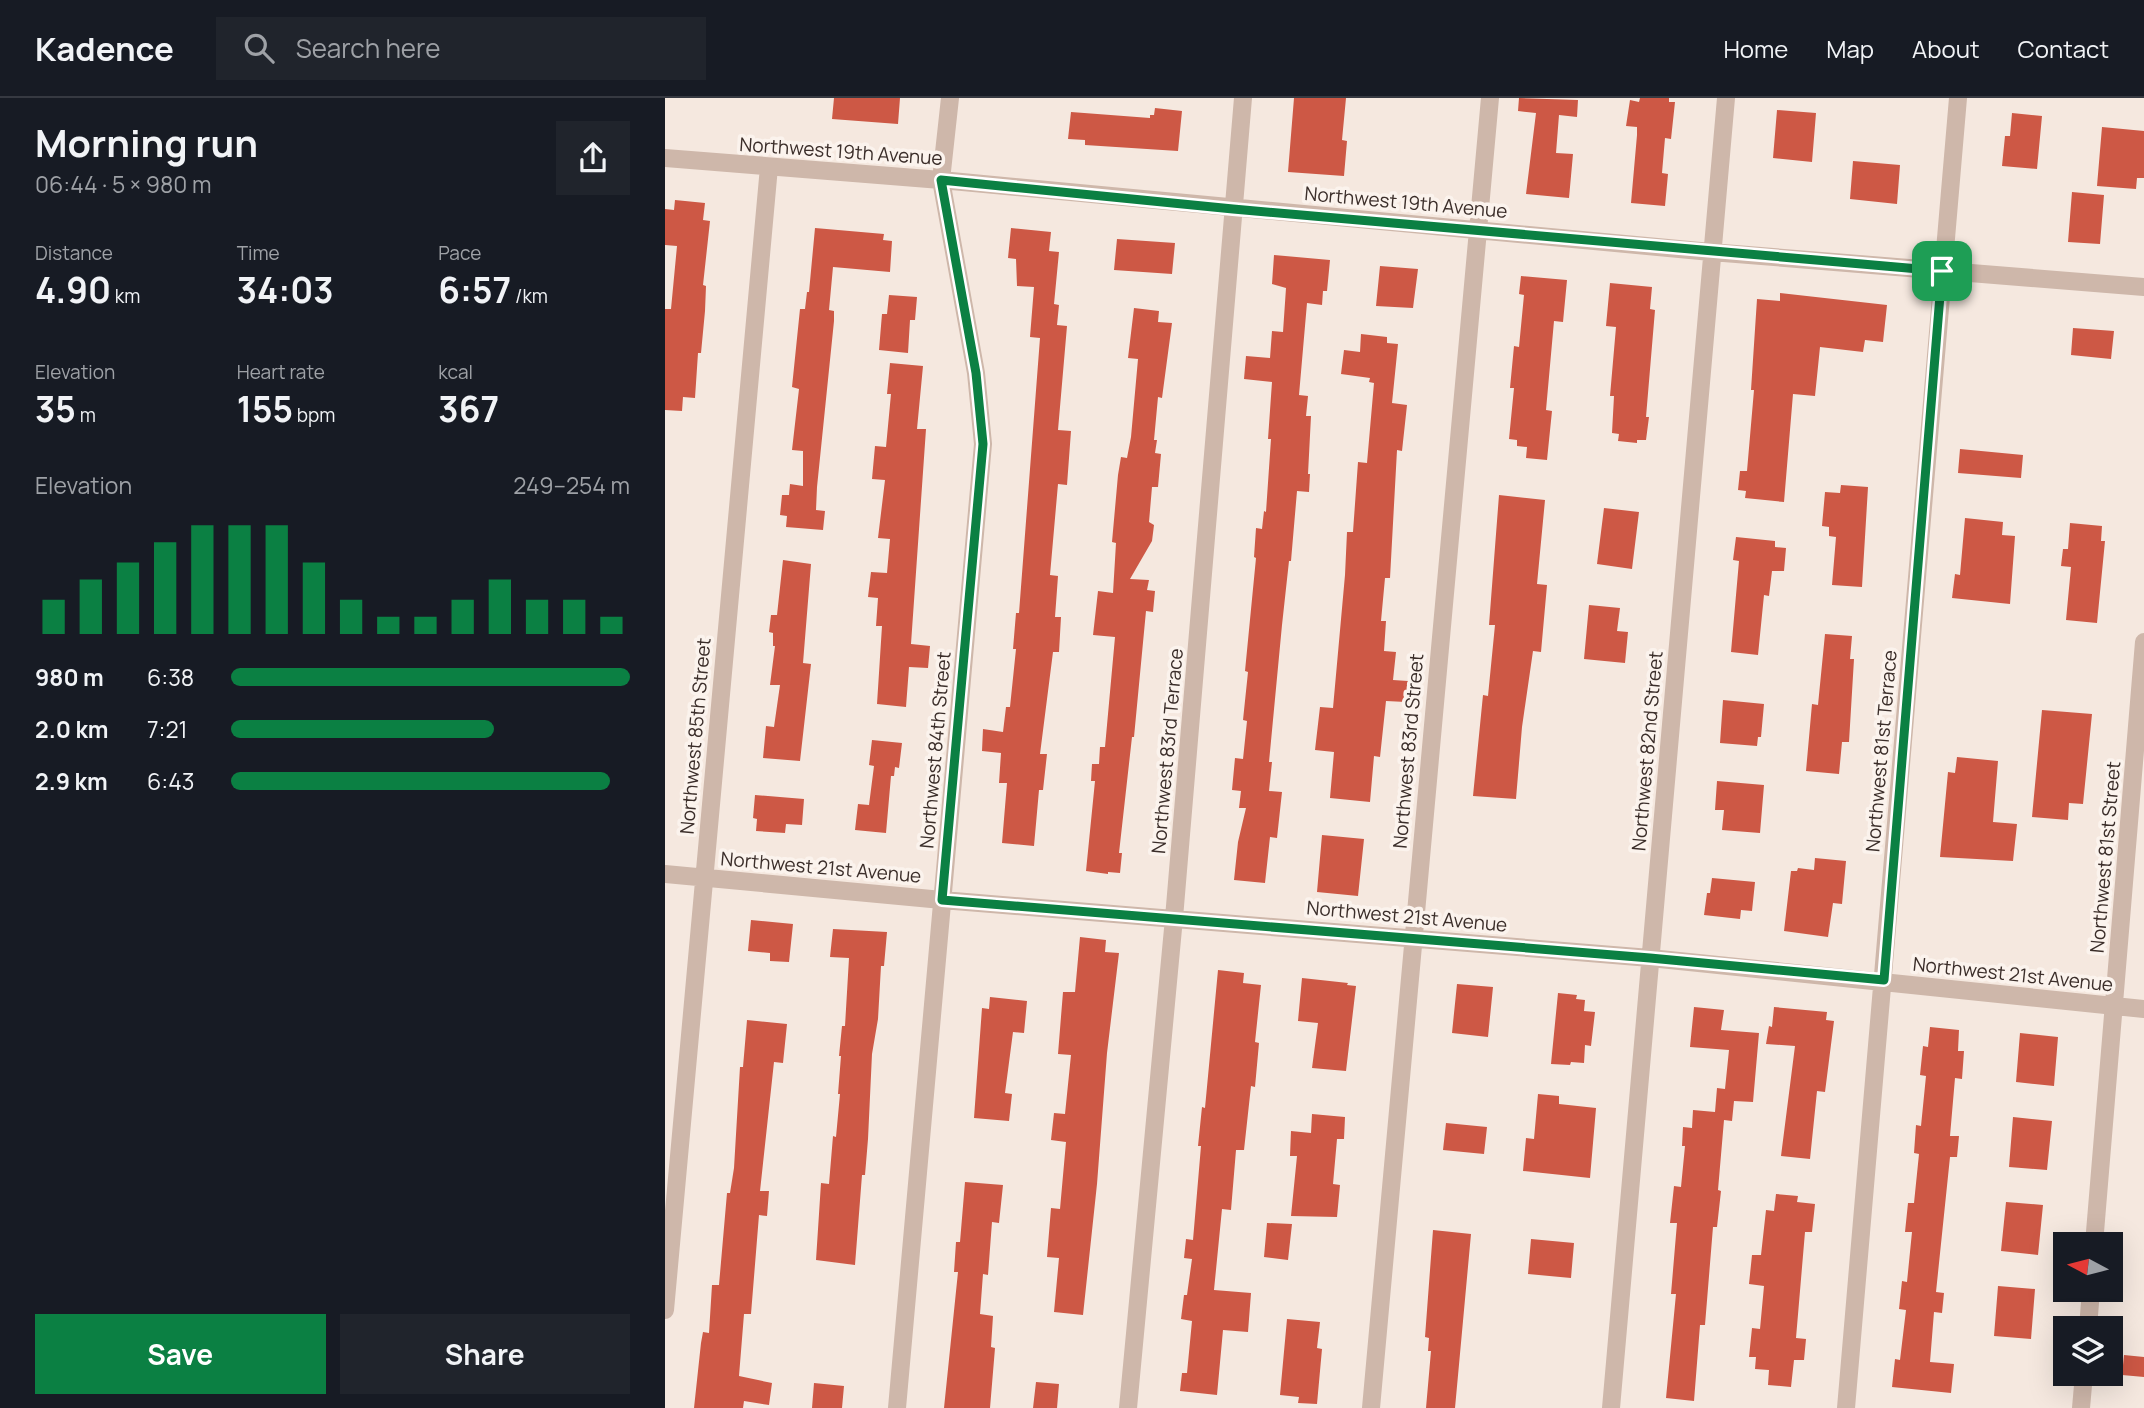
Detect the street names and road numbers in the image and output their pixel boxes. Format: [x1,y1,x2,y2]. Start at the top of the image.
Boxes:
street label: Northwest 19th Avenue [739,131,943,171]
street label: Northwest 19th Avenue [1303,180,1509,224]
street label: Northwest 85th Street [673,637,717,835]
street label: Northwest 83rd Terrace [1145,647,1189,855]
street label: Northwest 81st Terrace [1859,649,1903,853]
street label: Northwest 82nd Street [1625,650,1669,852]
street label: Northwest 84th Street [913,651,957,849]
street label: Northwest 83rd Street [1387,652,1429,850]
street label: Northwest 81st Street [2084,760,2126,954]
street label: Northwest 21st Avenue [720,845,922,889]
street label: Northwest 21st Avenue [1306,894,1508,938]
street label: Northwest 21st Avenue [1912,951,2114,997]

